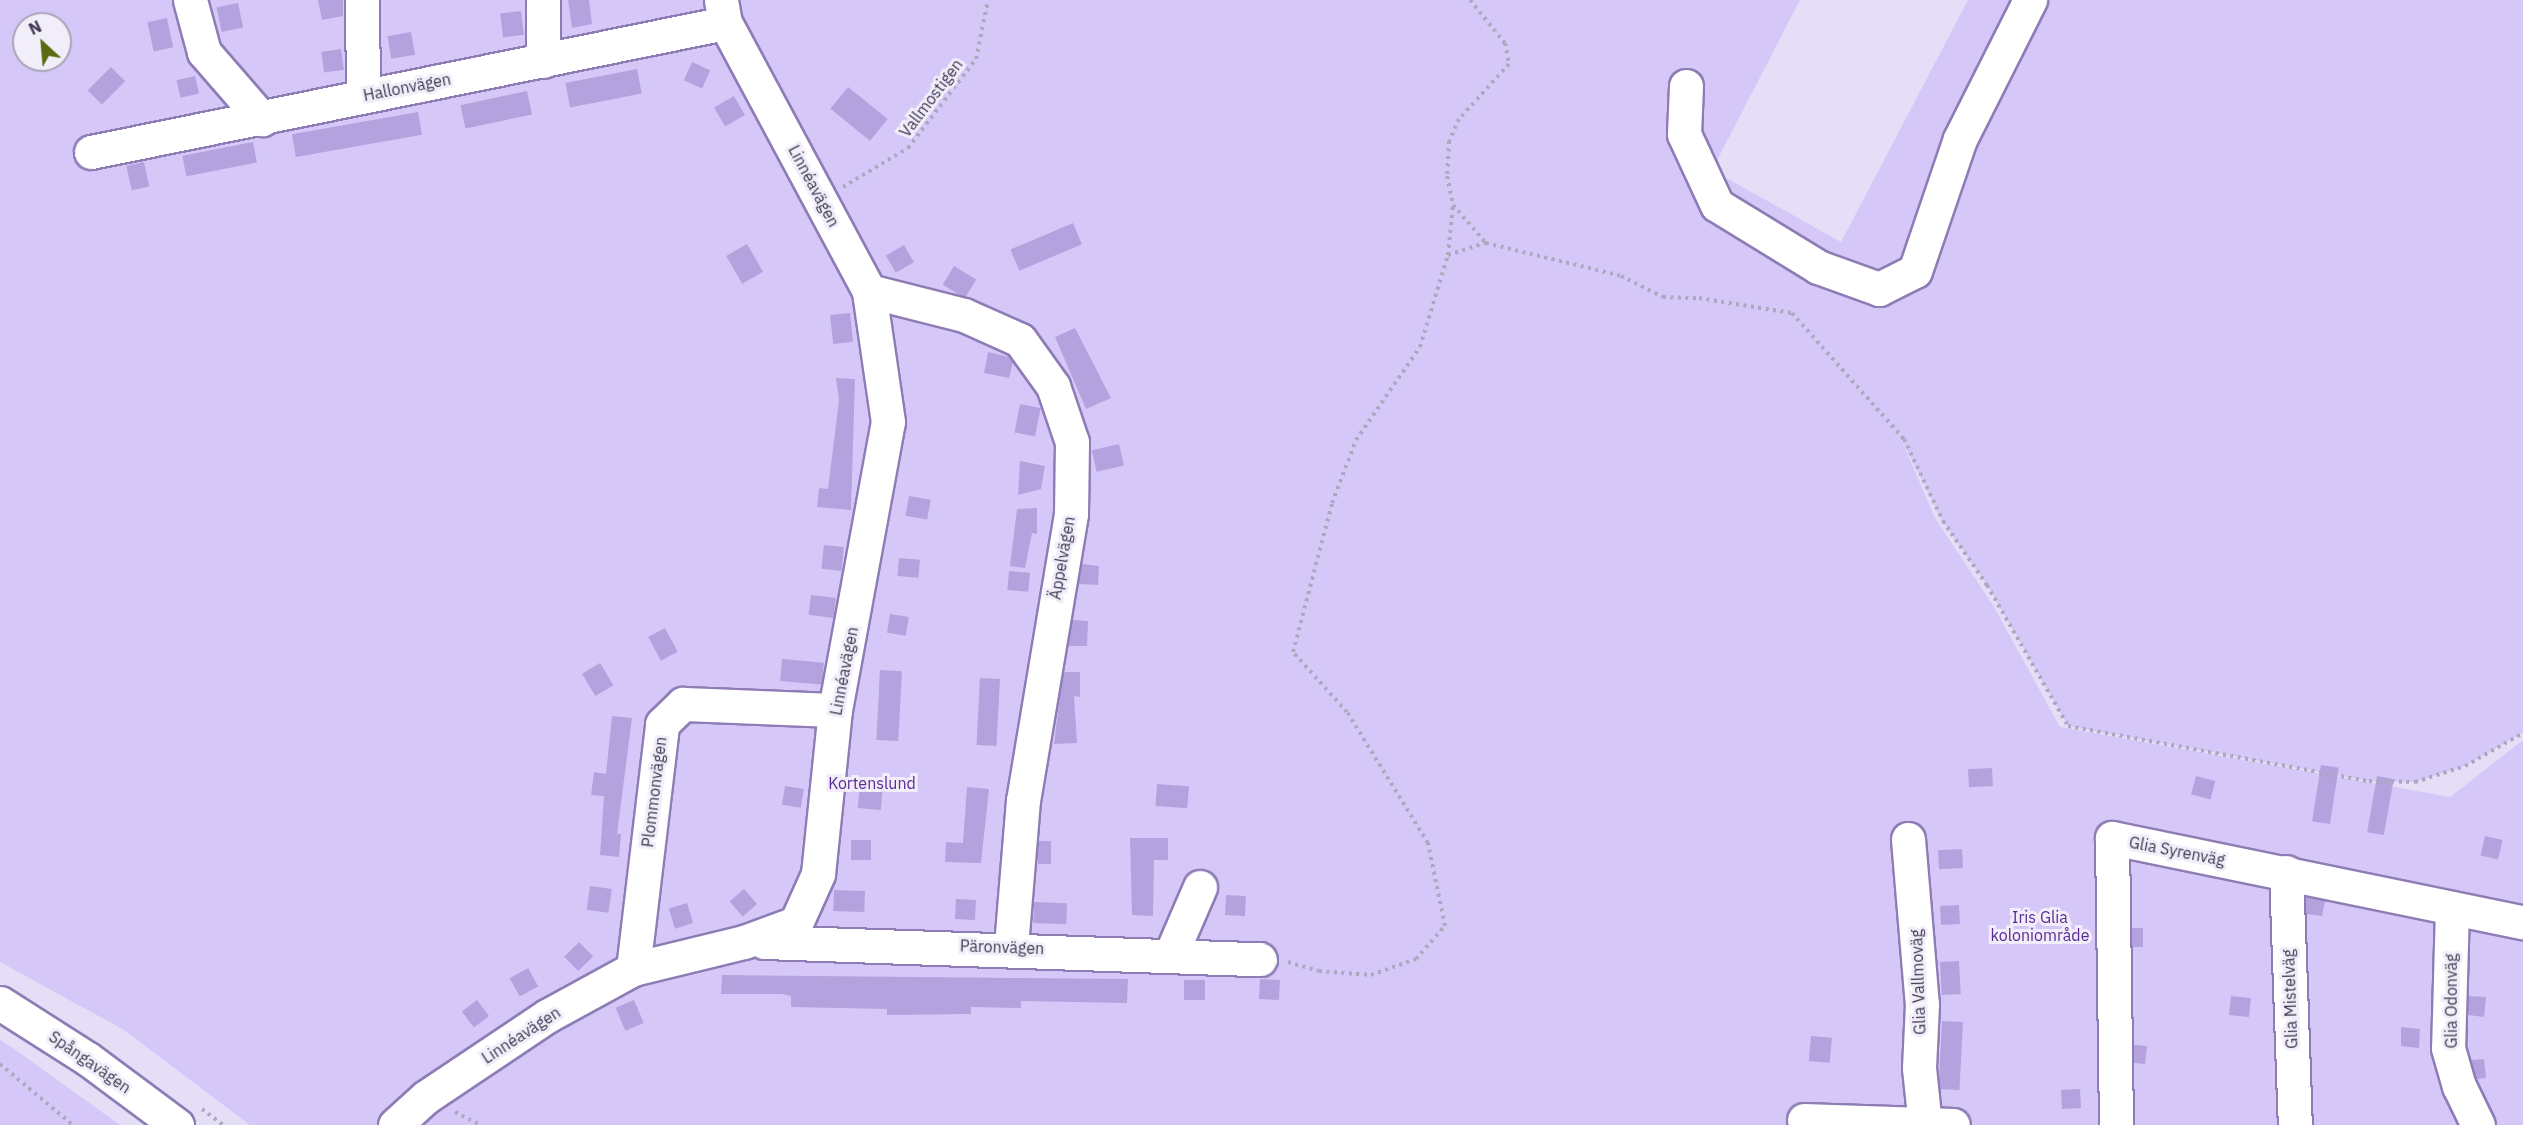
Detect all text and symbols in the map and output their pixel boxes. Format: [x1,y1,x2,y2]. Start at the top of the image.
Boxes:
north arrow [12,12,72,72]
text: N [25,16,45,39]
street label: Vallmostigen [895,55,967,141]
street label: Hallonvägen [362,69,452,105]
street label: Linnéavägen [784,142,844,230]
street label: Äppelvägen [1045,515,1079,601]
street label: Linnéavägen [826,625,862,717]
street label: Plommonvägen [638,736,670,848]
park label: Kortenslund [828,773,916,793]
street label: Glia Syrenväg [2127,832,2227,870]
park label: Iris Glia koloniområde [1991,907,2089,945]
street label: Glia Vallmoväg [1907,929,1929,1035]
street label: Päronvägen [960,936,1044,958]
street label: Glia Mistelväg [2279,949,2301,1049]
street label: Glia Odonväg [2441,953,2461,1049]
street label: Linnéavägen [478,1002,564,1068]
street label: Spångavägen [45,1027,135,1097]

